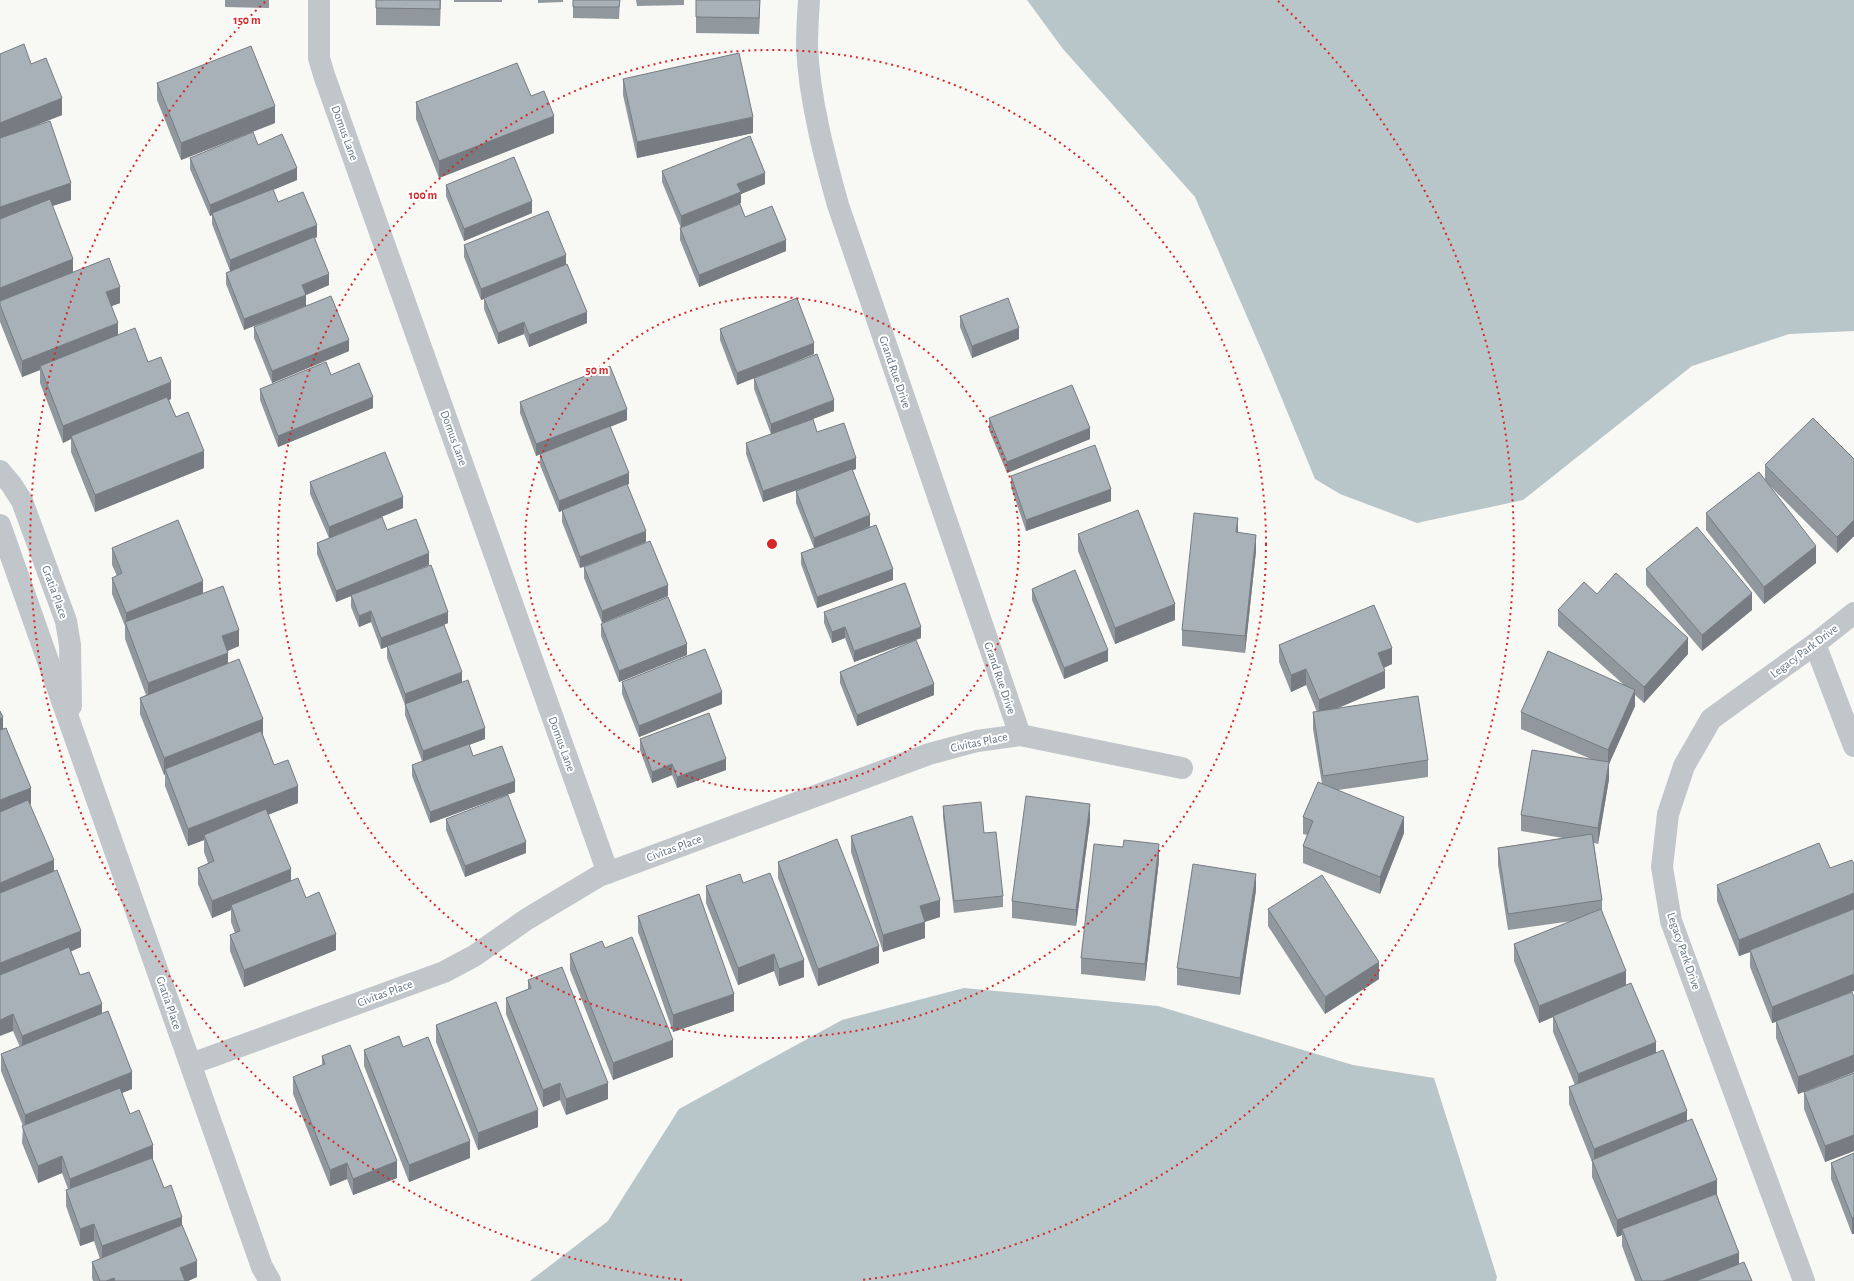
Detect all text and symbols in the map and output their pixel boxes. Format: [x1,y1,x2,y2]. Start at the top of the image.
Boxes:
text: 150 m [233,14,261,26]
street label: Domus Lane [329,104,361,162]
text: 100 m [409,189,437,201]
street label: Grand Rue Drive [877,334,913,410]
text: 50 m [586,364,609,376]
street label: Domus Lane [438,409,470,467]
centre of rings [765,537,779,551]
street label: Gratia Place [40,564,70,620]
street label: Legacy Park Drive [1768,622,1840,681]
street label: Grand Rue Drive [982,640,1018,716]
street label: Domus Lane [546,715,578,773]
street label: Civitas Place [949,730,1009,754]
street label: Civitas Place [645,832,703,864]
street label: Legacy Park Drive [1664,911,1703,991]
street label: Gratia Place [154,975,184,1031]
street label: Civitas Place [356,977,414,1009]

